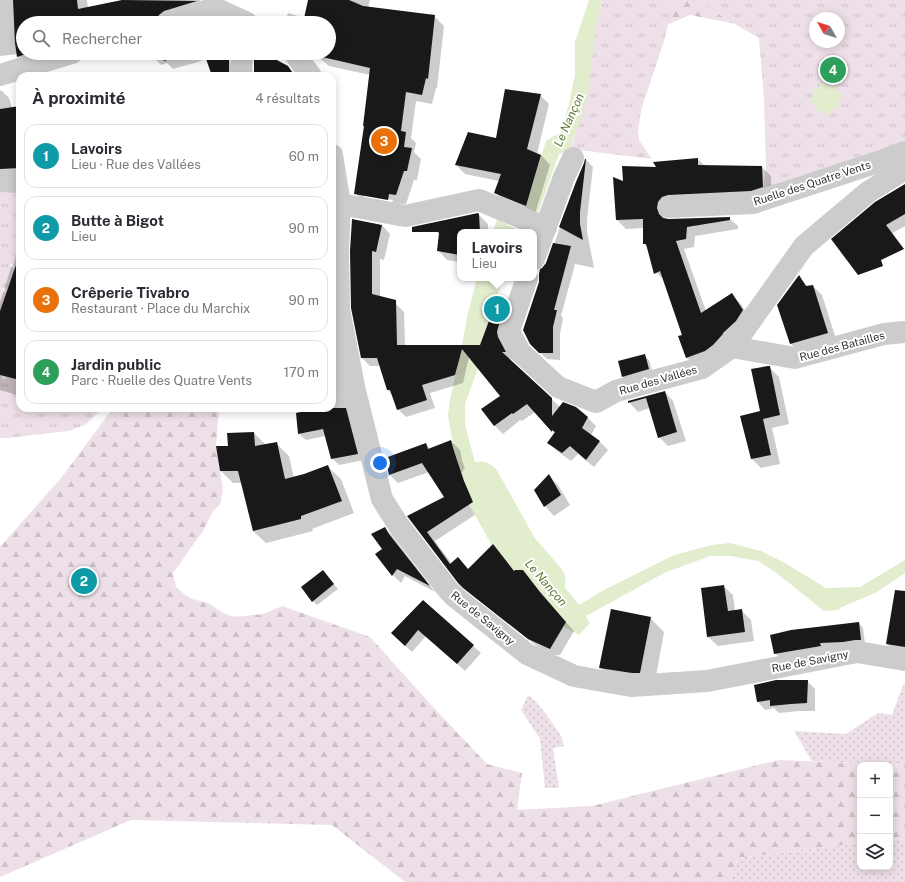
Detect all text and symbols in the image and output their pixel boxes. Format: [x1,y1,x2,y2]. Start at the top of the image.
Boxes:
north arrow [809,12,845,48]
search box [16,16,336,60]
icon: search [30,27,52,49]
text: Rechercher [62,30,142,47]
pin: 4 [820,55,846,85]
text: À proximité [32,88,126,108]
text: 4 résultats [255,91,320,106]
water label: Le Nançon [551,91,587,149]
pin: 3 [371,126,397,156]
text: Lavoirs [71,140,122,157]
text: 1 [43,149,49,164]
text: 60 m [289,149,319,164]
text: Lieu · Rue des Vallées [71,157,201,172]
street label: Ruelle des Quatre Vents [752,158,872,208]
text: Butte à Bigot [71,212,164,229]
text: 2 [42,221,50,236]
text: 90 m [289,221,319,236]
text: Lieu [71,229,97,244]
popup [457,229,537,281]
text: Lavoirs [471,239,523,256]
text: Lieu [471,256,497,271]
text: Crêperie Tivabro [71,284,190,301]
text: 3 [42,293,50,308]
text: 90 m [289,293,319,308]
pin: 1 [484,294,510,324]
text: Restaurant · Place du Marchix [71,301,250,316]
street label: Rue des Batailles [798,329,886,363]
text: Jardin public [71,356,161,373]
street label: Rue des Vallées [618,363,699,397]
text: 4 [42,365,50,380]
text: 170 m [284,365,319,380]
text: Parc · Ruelle des Quatre Vents [71,373,252,388]
your location [370,453,390,473]
water label: Le Nançon [522,557,570,609]
pin: 2 [71,566,97,596]
street label: Rue de Savigny [449,589,517,647]
street label: Rue de Savigny [770,648,850,674]
map controls [857,762,893,870]
button: + [857,762,893,798]
button: − [857,798,893,834]
button: layers [857,834,893,870]

